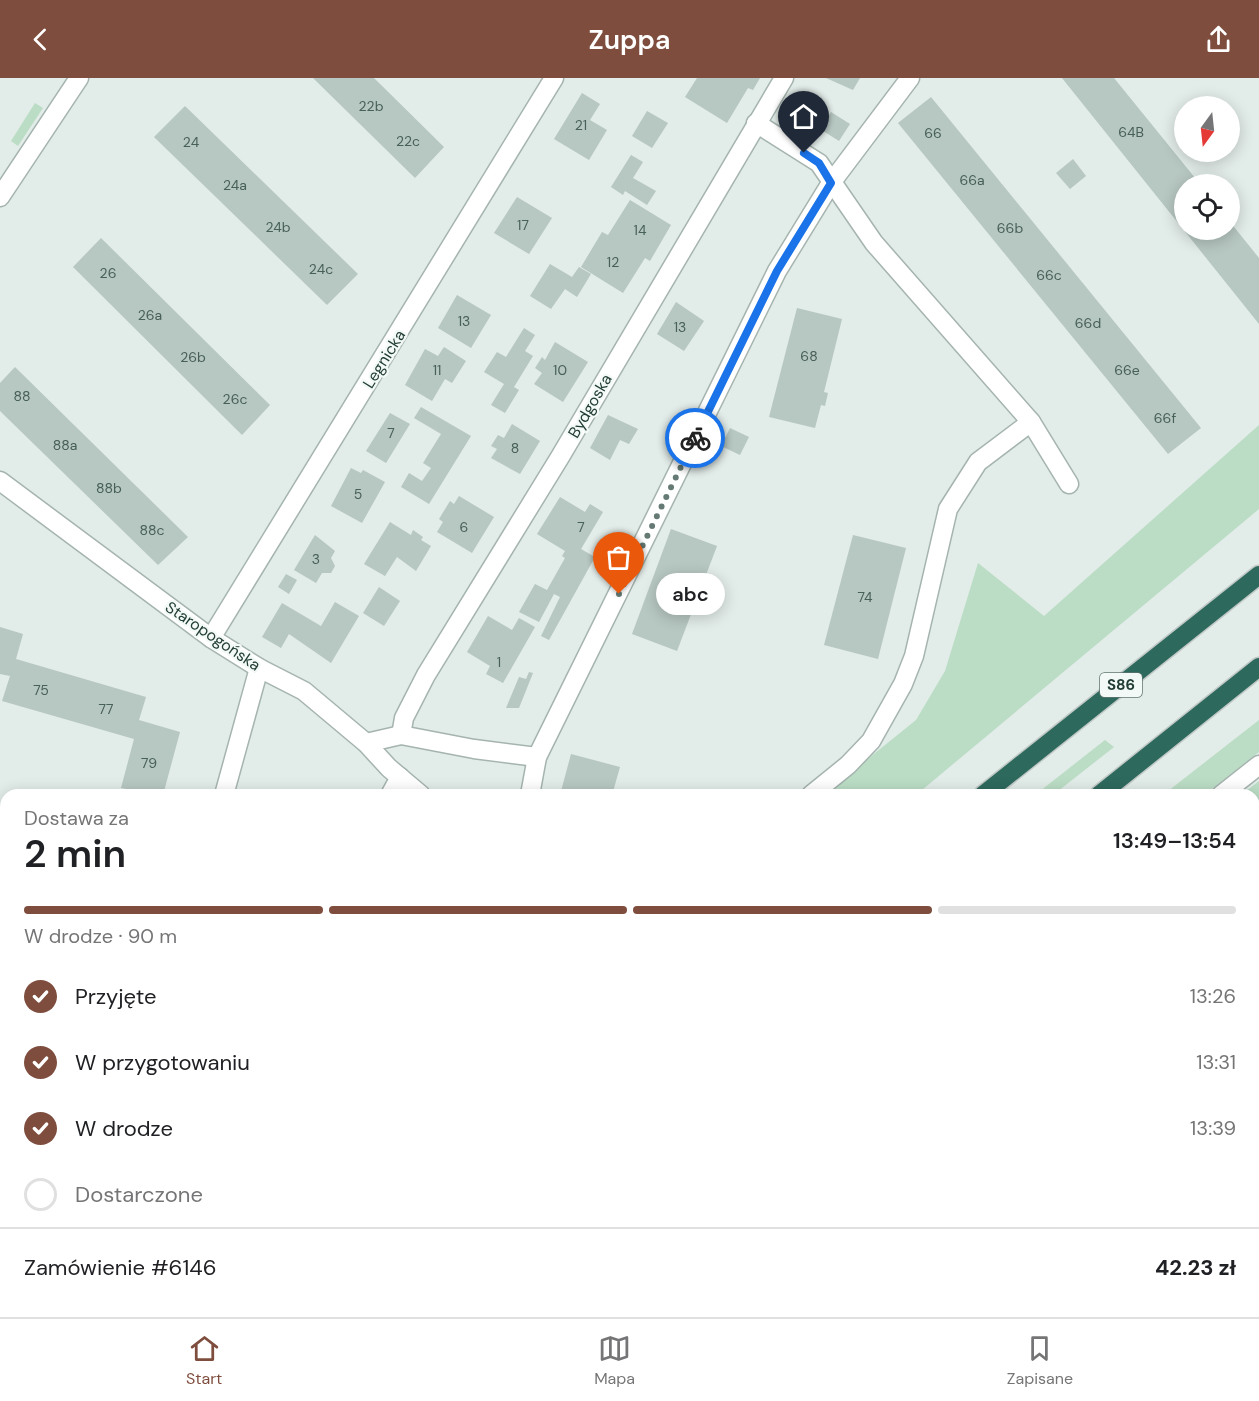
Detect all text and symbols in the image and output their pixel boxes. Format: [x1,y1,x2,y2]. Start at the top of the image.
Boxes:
text: Zuppa [589,22,671,57]
icon: back [24,23,57,56]
icon: share [1202,23,1235,56]
pin [778,91,829,153]
north arrow [1174,96,1240,162]
map controls [1174,96,1240,240]
house number: 22b [359,97,384,115]
icon: home [787,100,820,133]
house number: 21 [575,116,587,134]
house number: 64B [1118,123,1144,141]
house number: 66 [924,124,942,142]
house number: 22c [396,132,420,150]
house number: 24 [183,133,200,151]
house number: 66a [959,171,985,189]
button: locate [1174,174,1240,240]
house number: 24a [223,176,247,194]
house number: 17 [517,216,529,234]
house number: 24b [265,218,291,236]
house number: 66b [997,219,1023,237]
house number: 14 [634,221,647,239]
house number: 12 [607,253,619,271]
house number: 24c [309,260,333,278]
house number: 26 [100,264,116,282]
house number: 66c [1036,266,1062,284]
house number: 26a [138,306,162,324]
house number: 13 [458,312,470,330]
house number: 66d [1075,314,1101,332]
house number: 13 [674,318,686,336]
street label: Legnicka [358,326,410,392]
house number: 68 [800,347,818,365]
house number: 26b [180,348,206,366]
house number: 11 [433,361,441,379]
house number: 10 [553,361,567,379]
house number: 66e [1114,361,1140,379]
street label: Bydgoska [563,370,617,442]
house number: 88 [13,387,31,405]
house number: 26c [223,390,247,408]
courier [665,408,725,468]
house number: 66f [1154,409,1176,427]
icon: bike [679,422,712,455]
house number: 7 [387,424,395,442]
house number: 88a [53,436,77,454]
house number: 8 [511,439,519,457]
house number: 88b [96,479,122,497]
house number: 5 [354,485,362,503]
house number: 6 [460,518,468,536]
house number: 7 [577,518,585,536]
house number: 88c [139,521,165,539]
pin [593,532,644,594]
icon: bag [602,541,635,574]
house number: 3 [312,550,320,568]
callout: abc [655,573,724,615]
text: abc [672,581,709,607]
house number: 74 [857,588,873,606]
street label: Staropogońska [161,596,265,676]
house number: 1 [497,653,501,671]
road number: S86 [1100,673,1142,697]
house number: 75 [33,681,49,699]
house number: 77 [99,700,113,718]
house number: 79 [141,754,157,772]
text: Dostawa za [24,805,129,831]
text: 13:49–13:54 [1113,826,1236,855]
text: 2 min [24,828,126,879]
text: W drodze · 90 m [24,923,177,949]
icon: check [24,980,57,1013]
text: Przyjęte [75,982,157,1011]
text: 13:26 [1190,983,1236,1009]
icon: check [24,1046,57,1079]
text: W przygotowaniu [75,1048,250,1077]
text: 13:31 [1196,1049,1236,1075]
icon: check [24,1112,57,1145]
text: W drodze [75,1114,173,1143]
text: 13:39 [1190,1115,1236,1141]
text: Dostarczone [75,1180,203,1209]
text: Zamówienie #6146 [24,1253,216,1282]
text: 42.23 zł [1155,1253,1236,1282]
tab: Start [186,1332,222,1389]
tab: Mapa [594,1332,635,1389]
tab: Zapisane [1007,1332,1073,1389]

